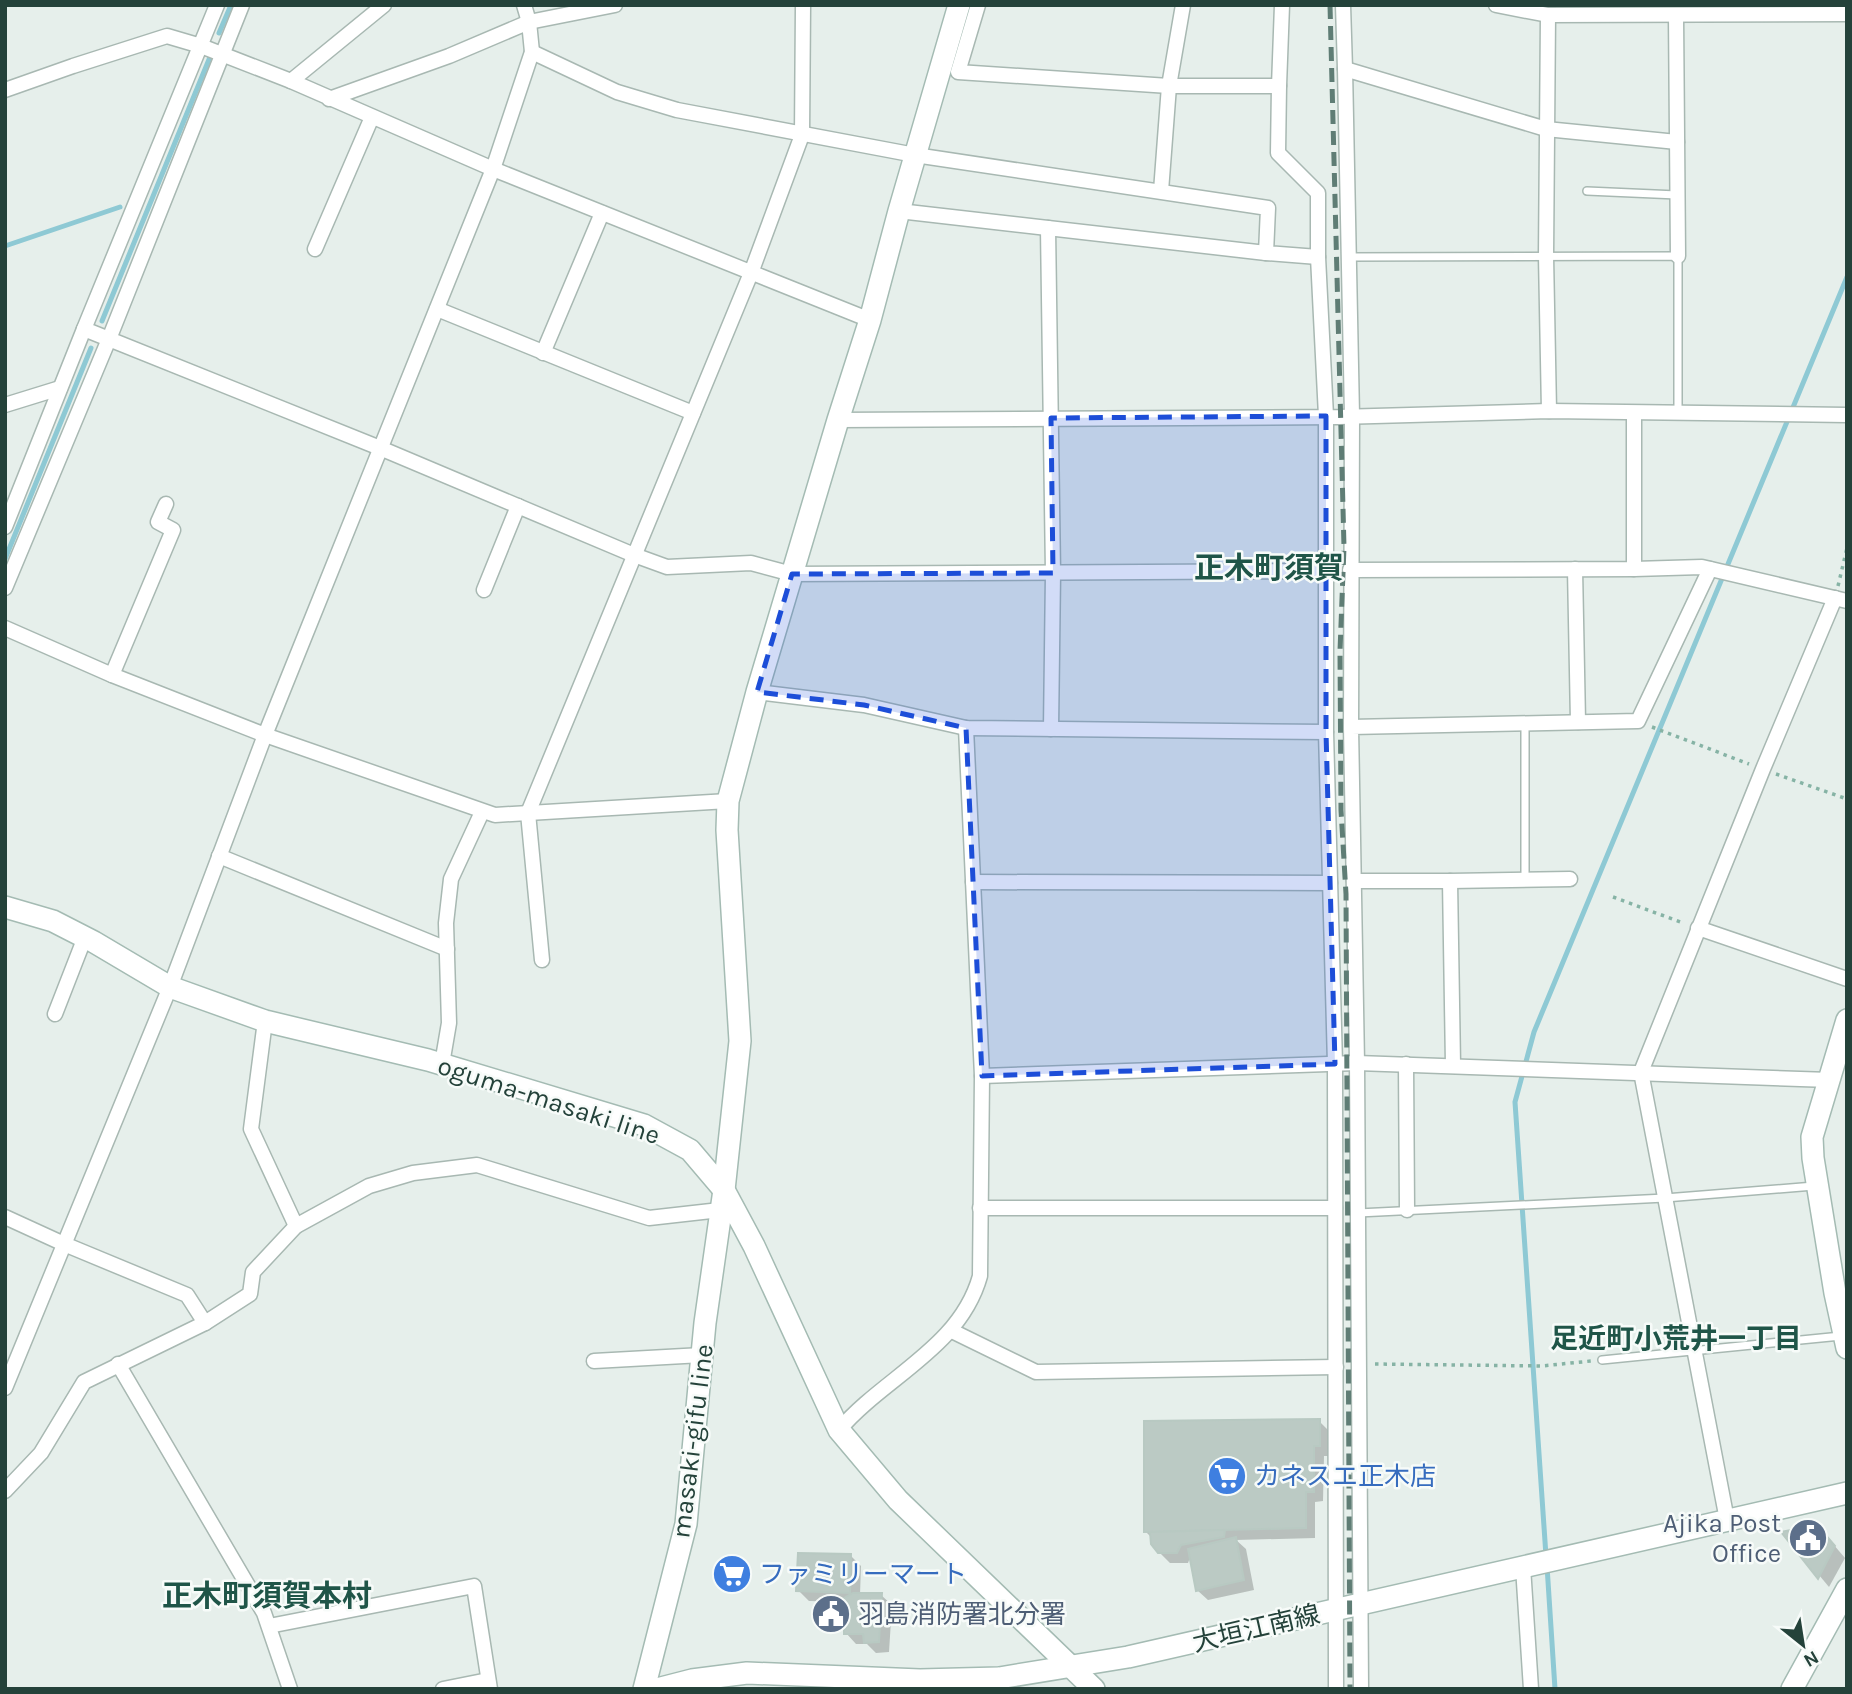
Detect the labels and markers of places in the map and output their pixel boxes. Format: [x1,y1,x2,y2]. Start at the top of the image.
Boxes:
supermarket icon: カネスエ正木店 [1206,1455,1248,1497]
place label: カネスエ正木店 [1254,1461,1436,1492]
place label: Ajika Post Office [1663,1508,1781,1569]
public building icon: Ajika Post Office [1787,1517,1829,1559]
supermarket icon: ファミリーマート [711,1553,753,1595]
place label: ファミリーマート [759,1559,967,1590]
public building icon: 羽島消防署北分署 [810,1593,852,1635]
place label: 羽島消防署北分署 [858,1599,1066,1630]

